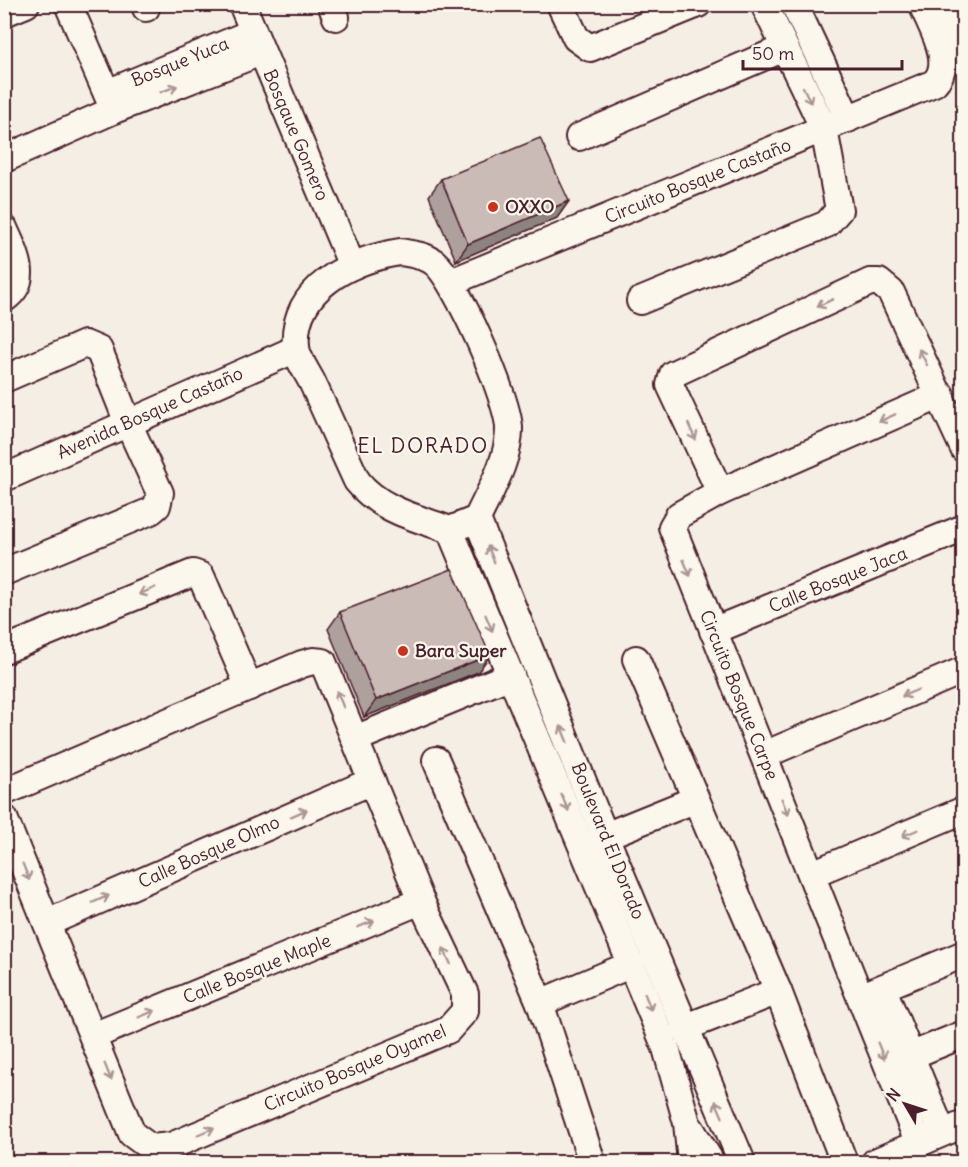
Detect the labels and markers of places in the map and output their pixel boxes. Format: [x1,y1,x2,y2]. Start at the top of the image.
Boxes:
place label: OXXO [505,195,554,218]
marker: OXXO [486,200,500,214]
place label: Bara Super [415,639,507,662]
marker: Bara Super [396,644,410,658]

